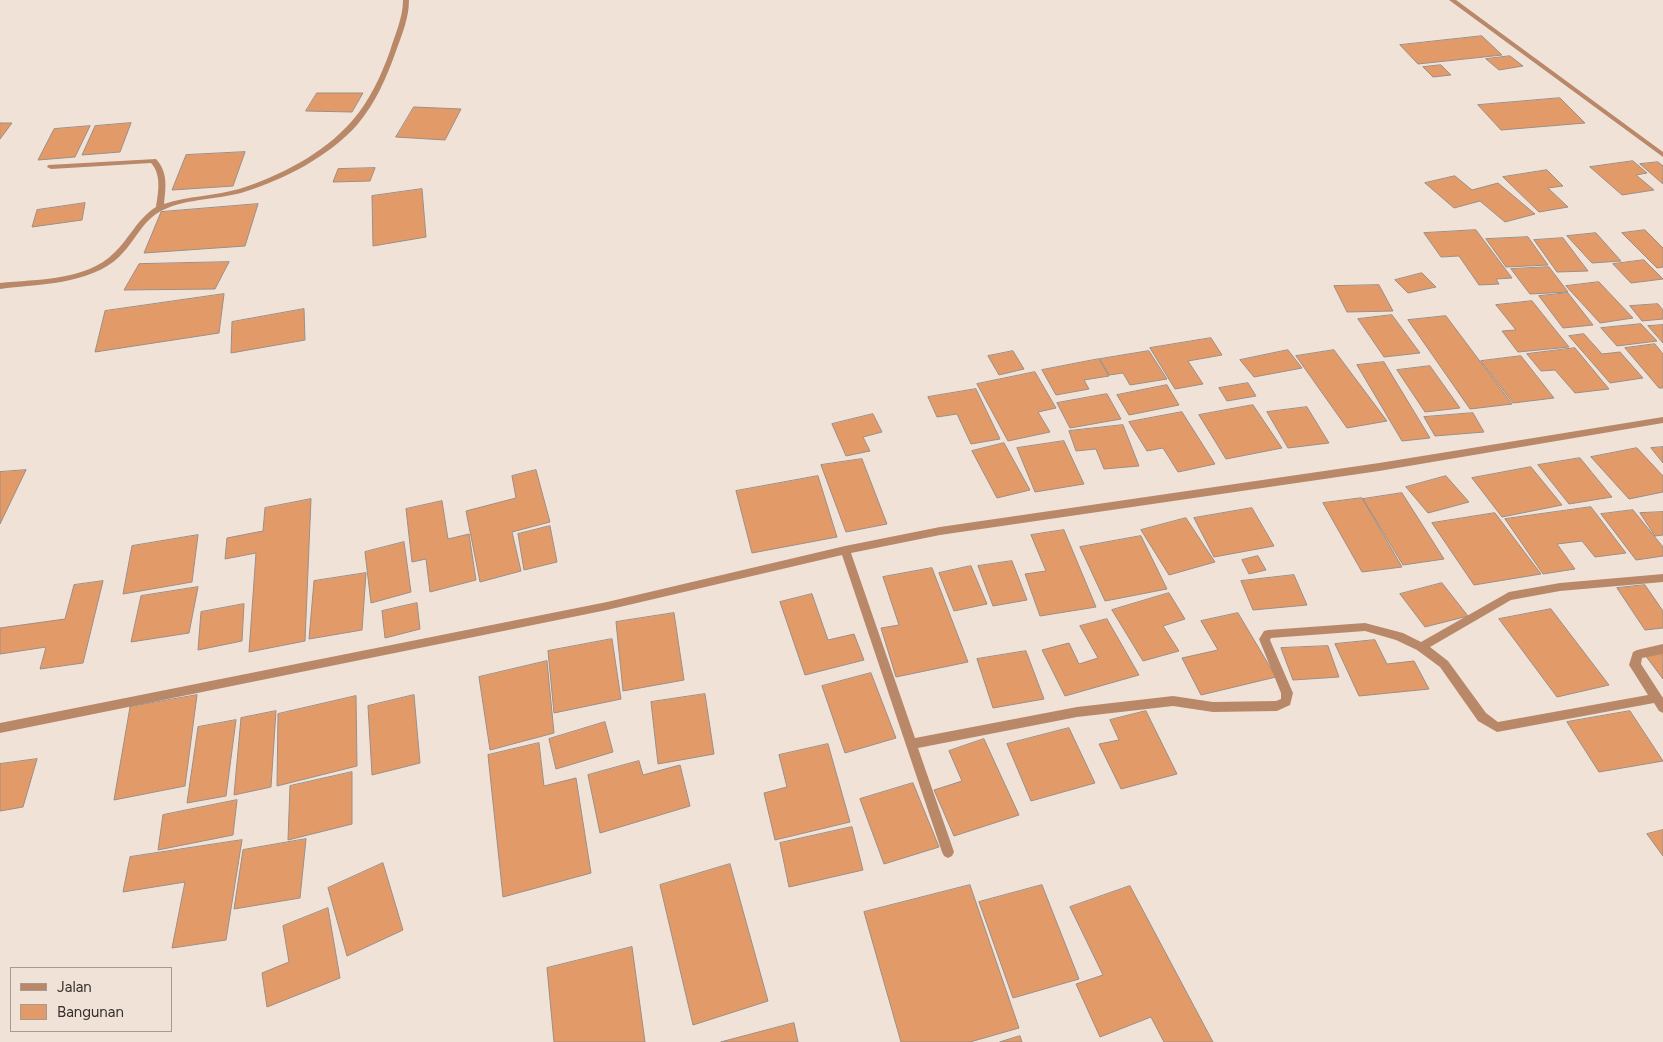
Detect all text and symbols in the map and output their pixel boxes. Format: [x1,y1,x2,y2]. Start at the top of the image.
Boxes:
legend [10,967,172,1032]
text: Jalan [57,978,92,996]
text: Bangunan [57,1003,124,1021]

